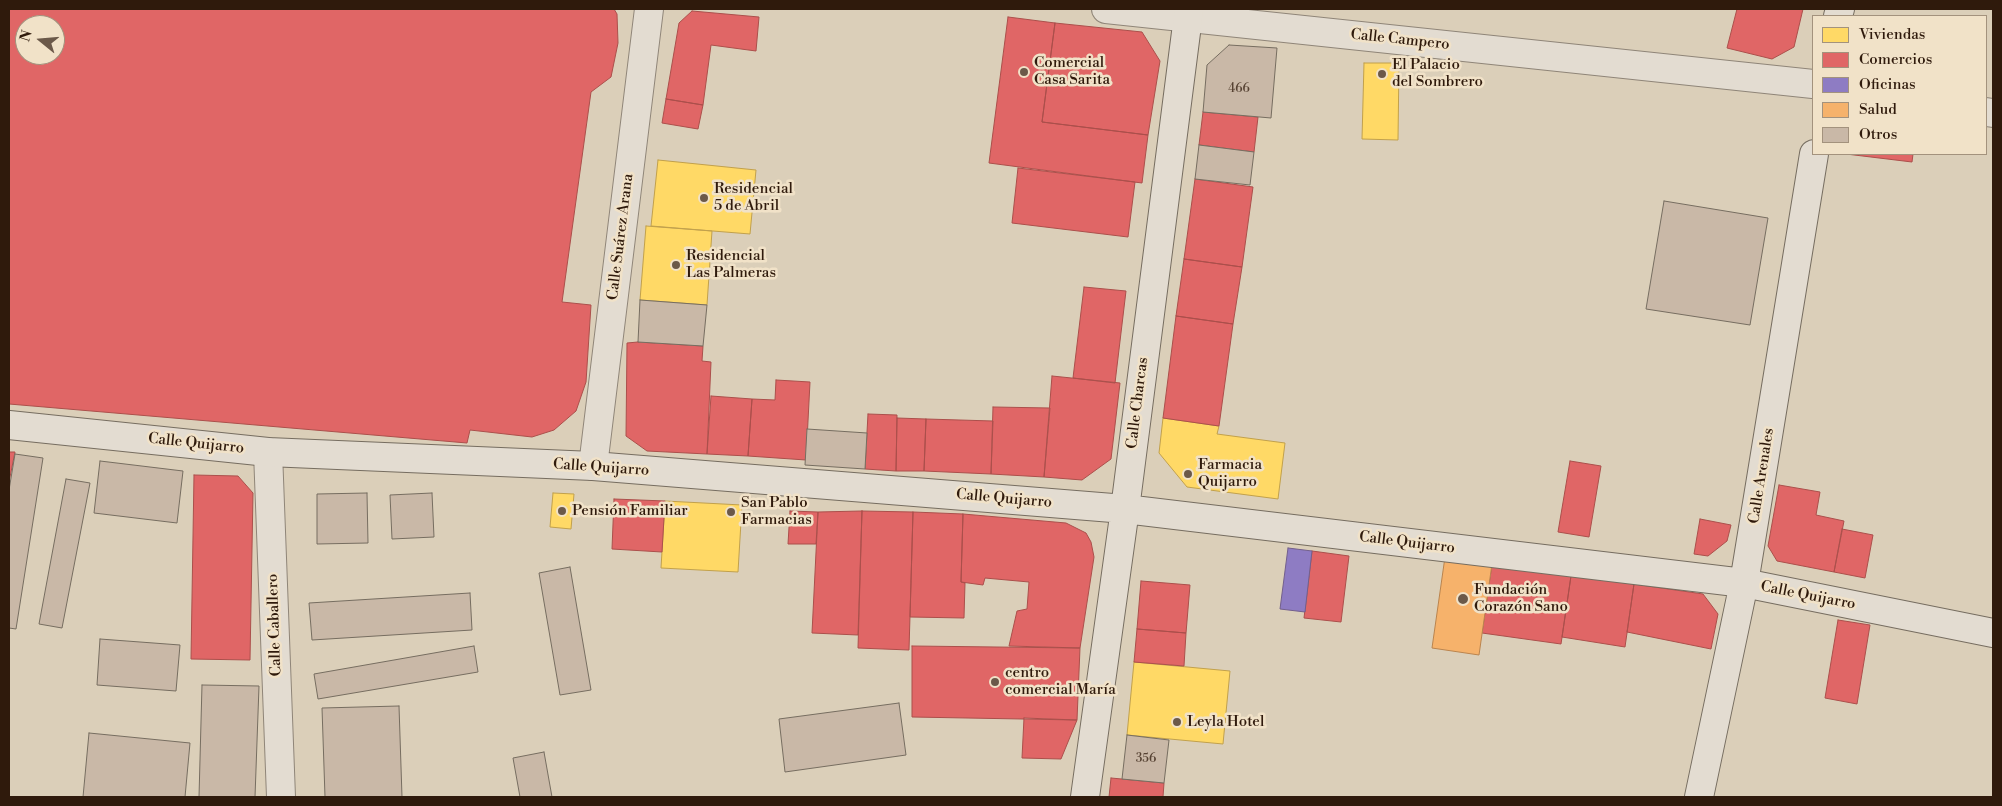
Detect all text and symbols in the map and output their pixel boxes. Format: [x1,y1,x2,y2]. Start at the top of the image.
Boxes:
north arrow [15,15,65,65]
legend [1812,15,1987,155]
text: Viviendas [1859,25,1925,44]
street label: Calle Campero [1350,26,1450,54]
text: N [16,28,37,44]
text: Comercios [1859,50,1932,69]
place label: Comercial Casa Sarita [1034,54,1110,89]
place label: El Palacio del Sombrero [1392,56,1483,91]
marker: Comercial Casa Sarita [1018,66,1030,78]
marker: El Palacio del Sombrero [1376,68,1388,80]
text: Oficinas [1859,75,1916,94]
house number: 466 [1228,82,1250,96]
text: Salud [1859,100,1897,119]
text: Otros [1859,125,1897,144]
street label: Calle Suárez Arana [604,173,638,301]
place label: Residencial 5 de Abril [714,180,793,215]
marker: Residencial 5 de Abril [698,192,710,204]
place label: Residencial Las Palmeras [686,247,776,282]
marker: Residencial Las Palmeras [670,259,682,271]
street label: Calle Charcas [1123,356,1153,450]
street label: Calle Arenales [1746,427,1778,525]
street label: Calle Quijarro [147,430,245,458]
street label: Calle Quijarro [552,456,650,480]
place label: Farmacia Quijarro [1198,456,1262,491]
marker: Farmacia Quijarro [1182,468,1194,480]
street label: Calle Quijarro [955,486,1053,512]
place label: San Pablo Farmacias [741,494,812,529]
place label: Pensión Familiar [572,502,688,520]
marker: Pensión Familiar [556,505,568,517]
marker: San Pablo Farmacias [725,506,737,518]
street label: Calle Quijarro [1358,528,1456,558]
street label: Calle Caballero [264,573,286,677]
street label: Calle Quijarro [1759,578,1857,614]
place label: Fundación Corazón Sano [1474,581,1568,616]
marker: Fundación Corazón Sano [1456,592,1470,606]
place label: centro comercial María [1005,664,1116,699]
marker: centro comercial María [989,676,1001,688]
place label: Leyla Hotel [1187,713,1264,731]
marker: Leyla Hotel [1171,716,1183,728]
house number: 356 [1136,752,1156,766]

